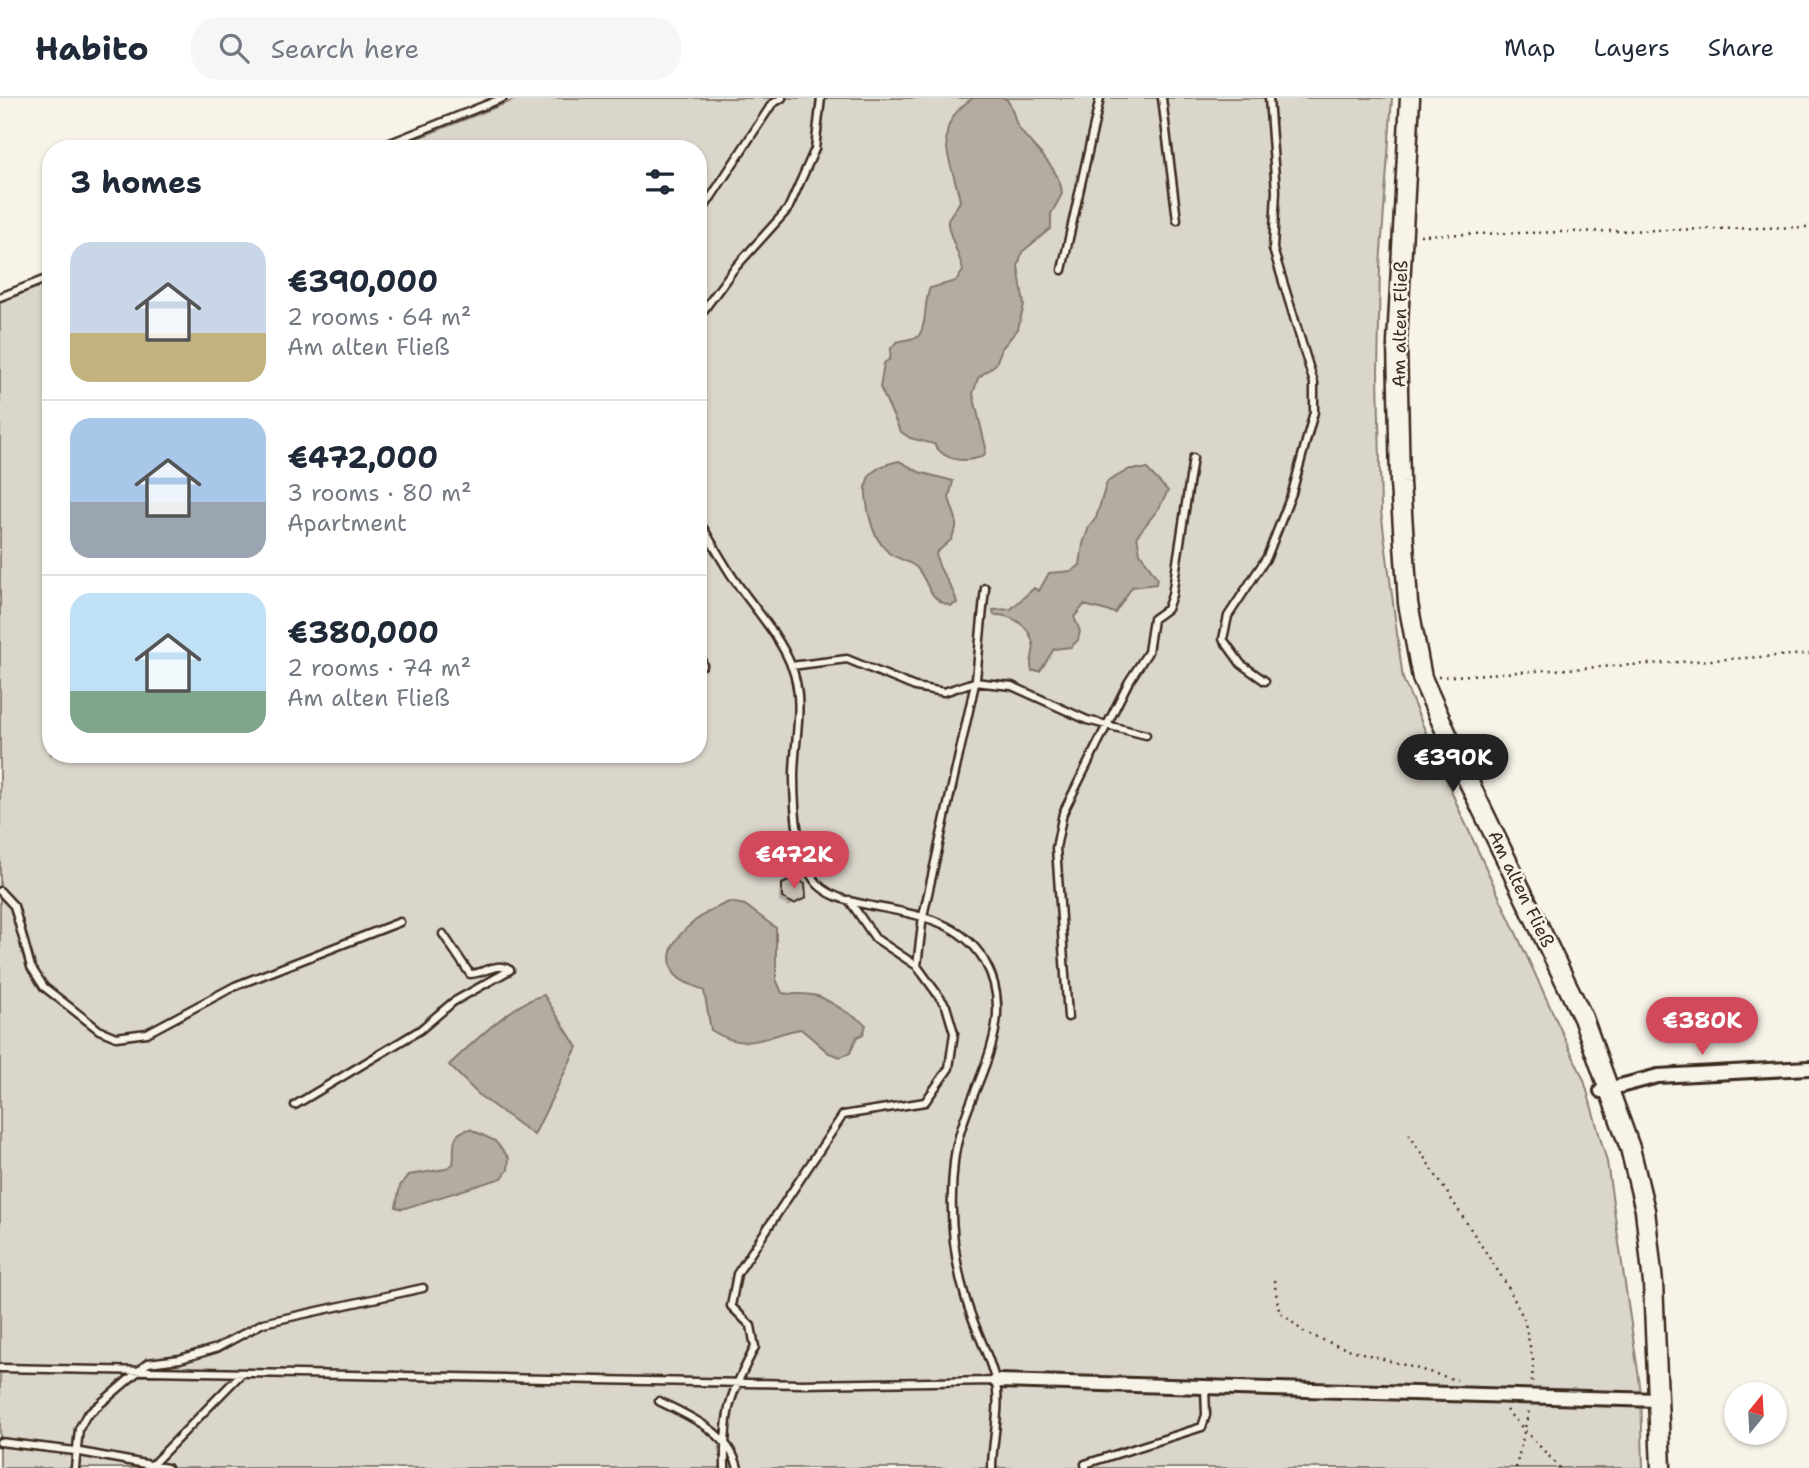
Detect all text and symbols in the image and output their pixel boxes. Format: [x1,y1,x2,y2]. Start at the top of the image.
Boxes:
search box [191,17,681,80]
text: Habito [35,26,149,71]
icon: search [215,29,253,67]
text: Search here [271,31,419,66]
text: Map [1504,32,1555,64]
text: Layers [1593,32,1670,64]
text: Share [1708,32,1774,64]
text: 3 homes [70,162,202,203]
icon: filters [641,163,679,201]
street label: Am alten Fließ [1387,260,1413,388]
text: €390,000 [287,261,438,302]
icon: home [126,270,210,354]
text: 2 rooms · 64 m² [287,302,471,332]
text: Am alten Fließ [287,332,450,362]
text: €472,000 [287,437,438,478]
icon: home [126,446,210,530]
text: 3 rooms · 80 m² [287,478,472,508]
text: Apartment [287,508,407,538]
text: €380,000 [287,612,439,653]
icon: home [126,621,210,705]
text: 2 rooms · 74 m² [287,653,471,683]
text: Am alten Fließ [287,683,450,713]
pin: €390K [1404,734,1502,794]
text: €390K [1413,742,1493,772]
street label: Am alten Fließ [1482,826,1560,952]
pin: €472K [745,832,843,891]
text: €472K [755,839,833,869]
pin: €380K [1653,998,1751,1057]
text: €380K [1662,1005,1742,1035]
north arrow [1724,1382,1787,1446]
map controls [1724,1382,1787,1445]

